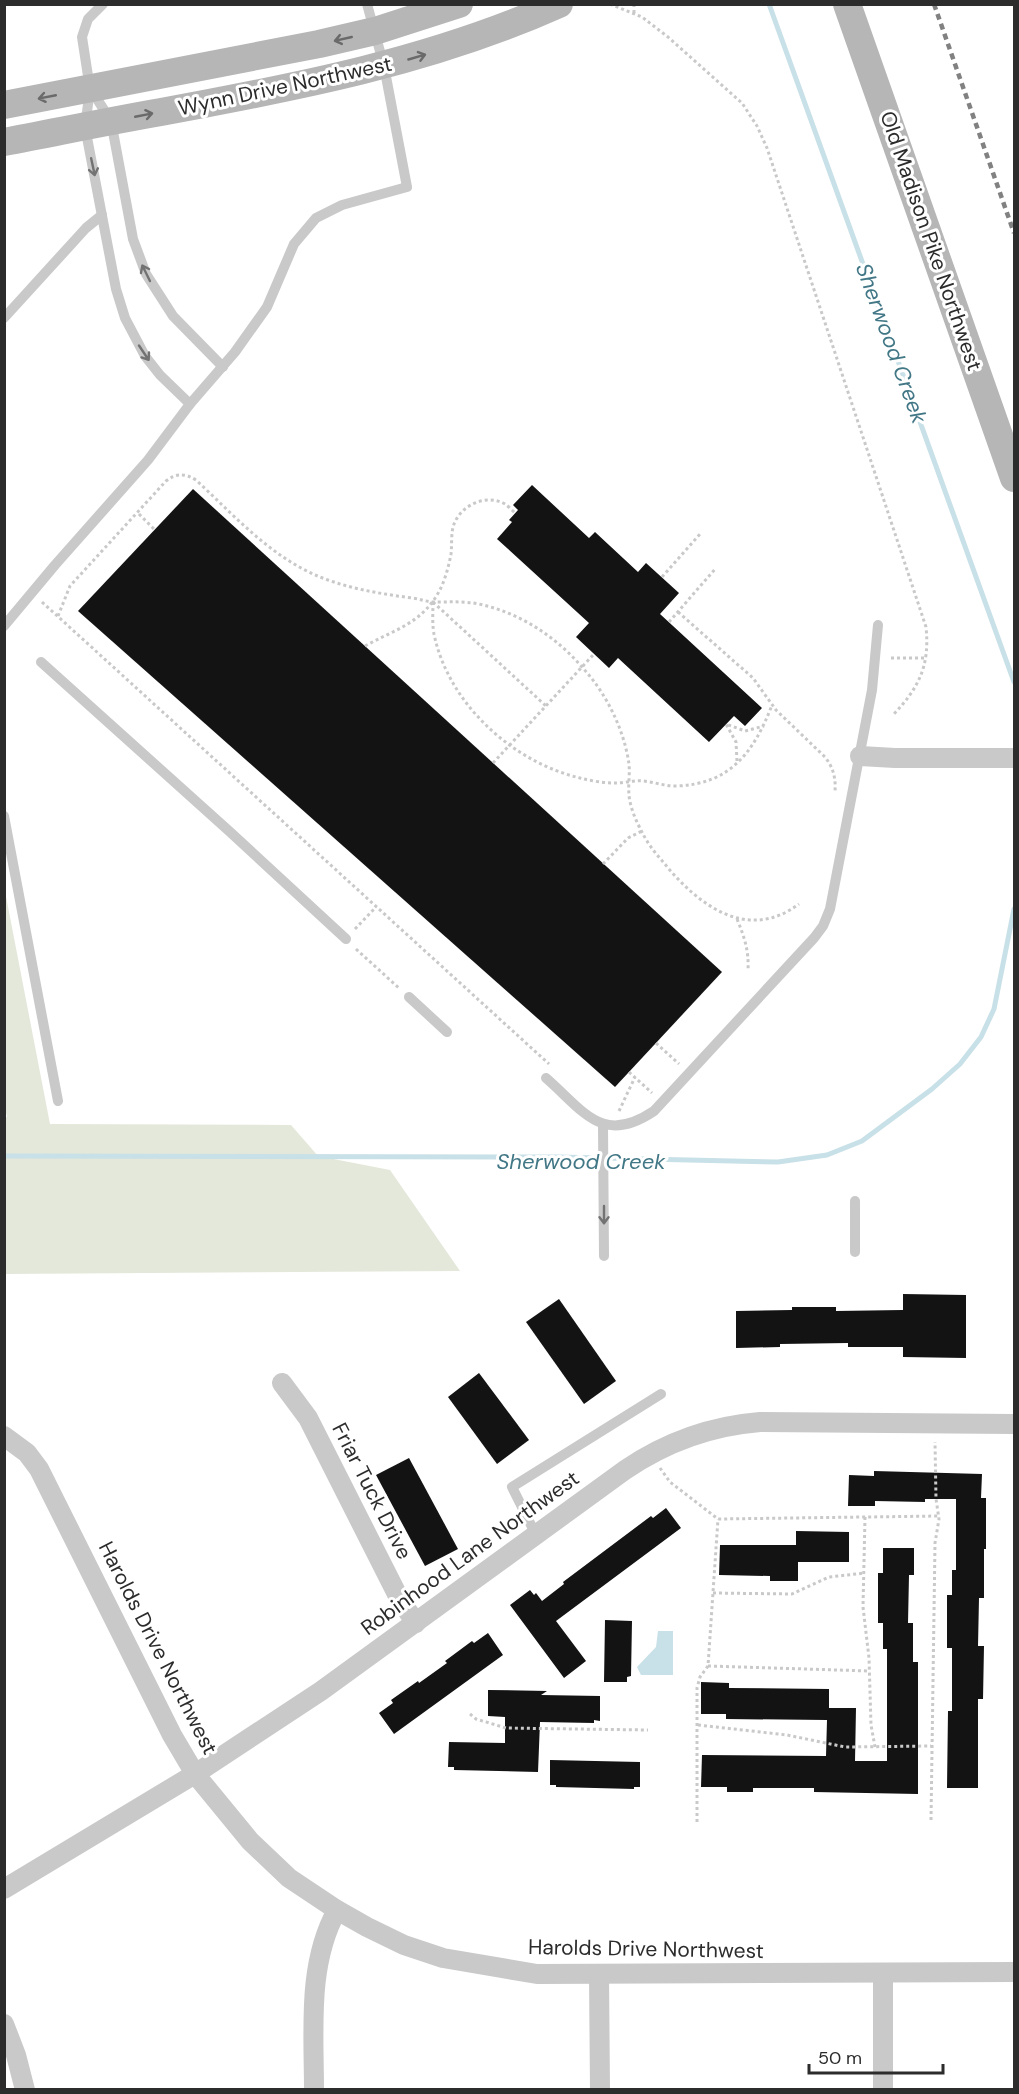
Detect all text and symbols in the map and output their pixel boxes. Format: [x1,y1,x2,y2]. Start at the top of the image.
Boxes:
one-way arrow [334,33,353,45]
street label: Wynn Drive Northwest [176,50,394,122]
one-way arrow [407,50,426,62]
one-way arrow [38,92,58,103]
street label: Old Madison Pike Northwest [873,107,989,375]
one-way arrow [134,109,154,120]
one-way arrow [88,157,99,176]
water label: Sherwood Creek [849,259,934,428]
one-way arrow [140,264,152,282]
one-way arrow [138,345,151,362]
water label: Sherwood Creek [497,1147,666,1176]
one-way arrow [598,1205,610,1225]
street label: Friar Tuck Drive [326,1418,418,1564]
street label: Robinhood Lane Northwest [355,1464,585,1642]
street label: Harolds Drive Northwest [92,1537,224,1759]
street label: Harolds Drive Northwest [528,1933,764,1965]
scale bar [809,2037,942,2075]
text: 50 m [818,2046,862,2070]

